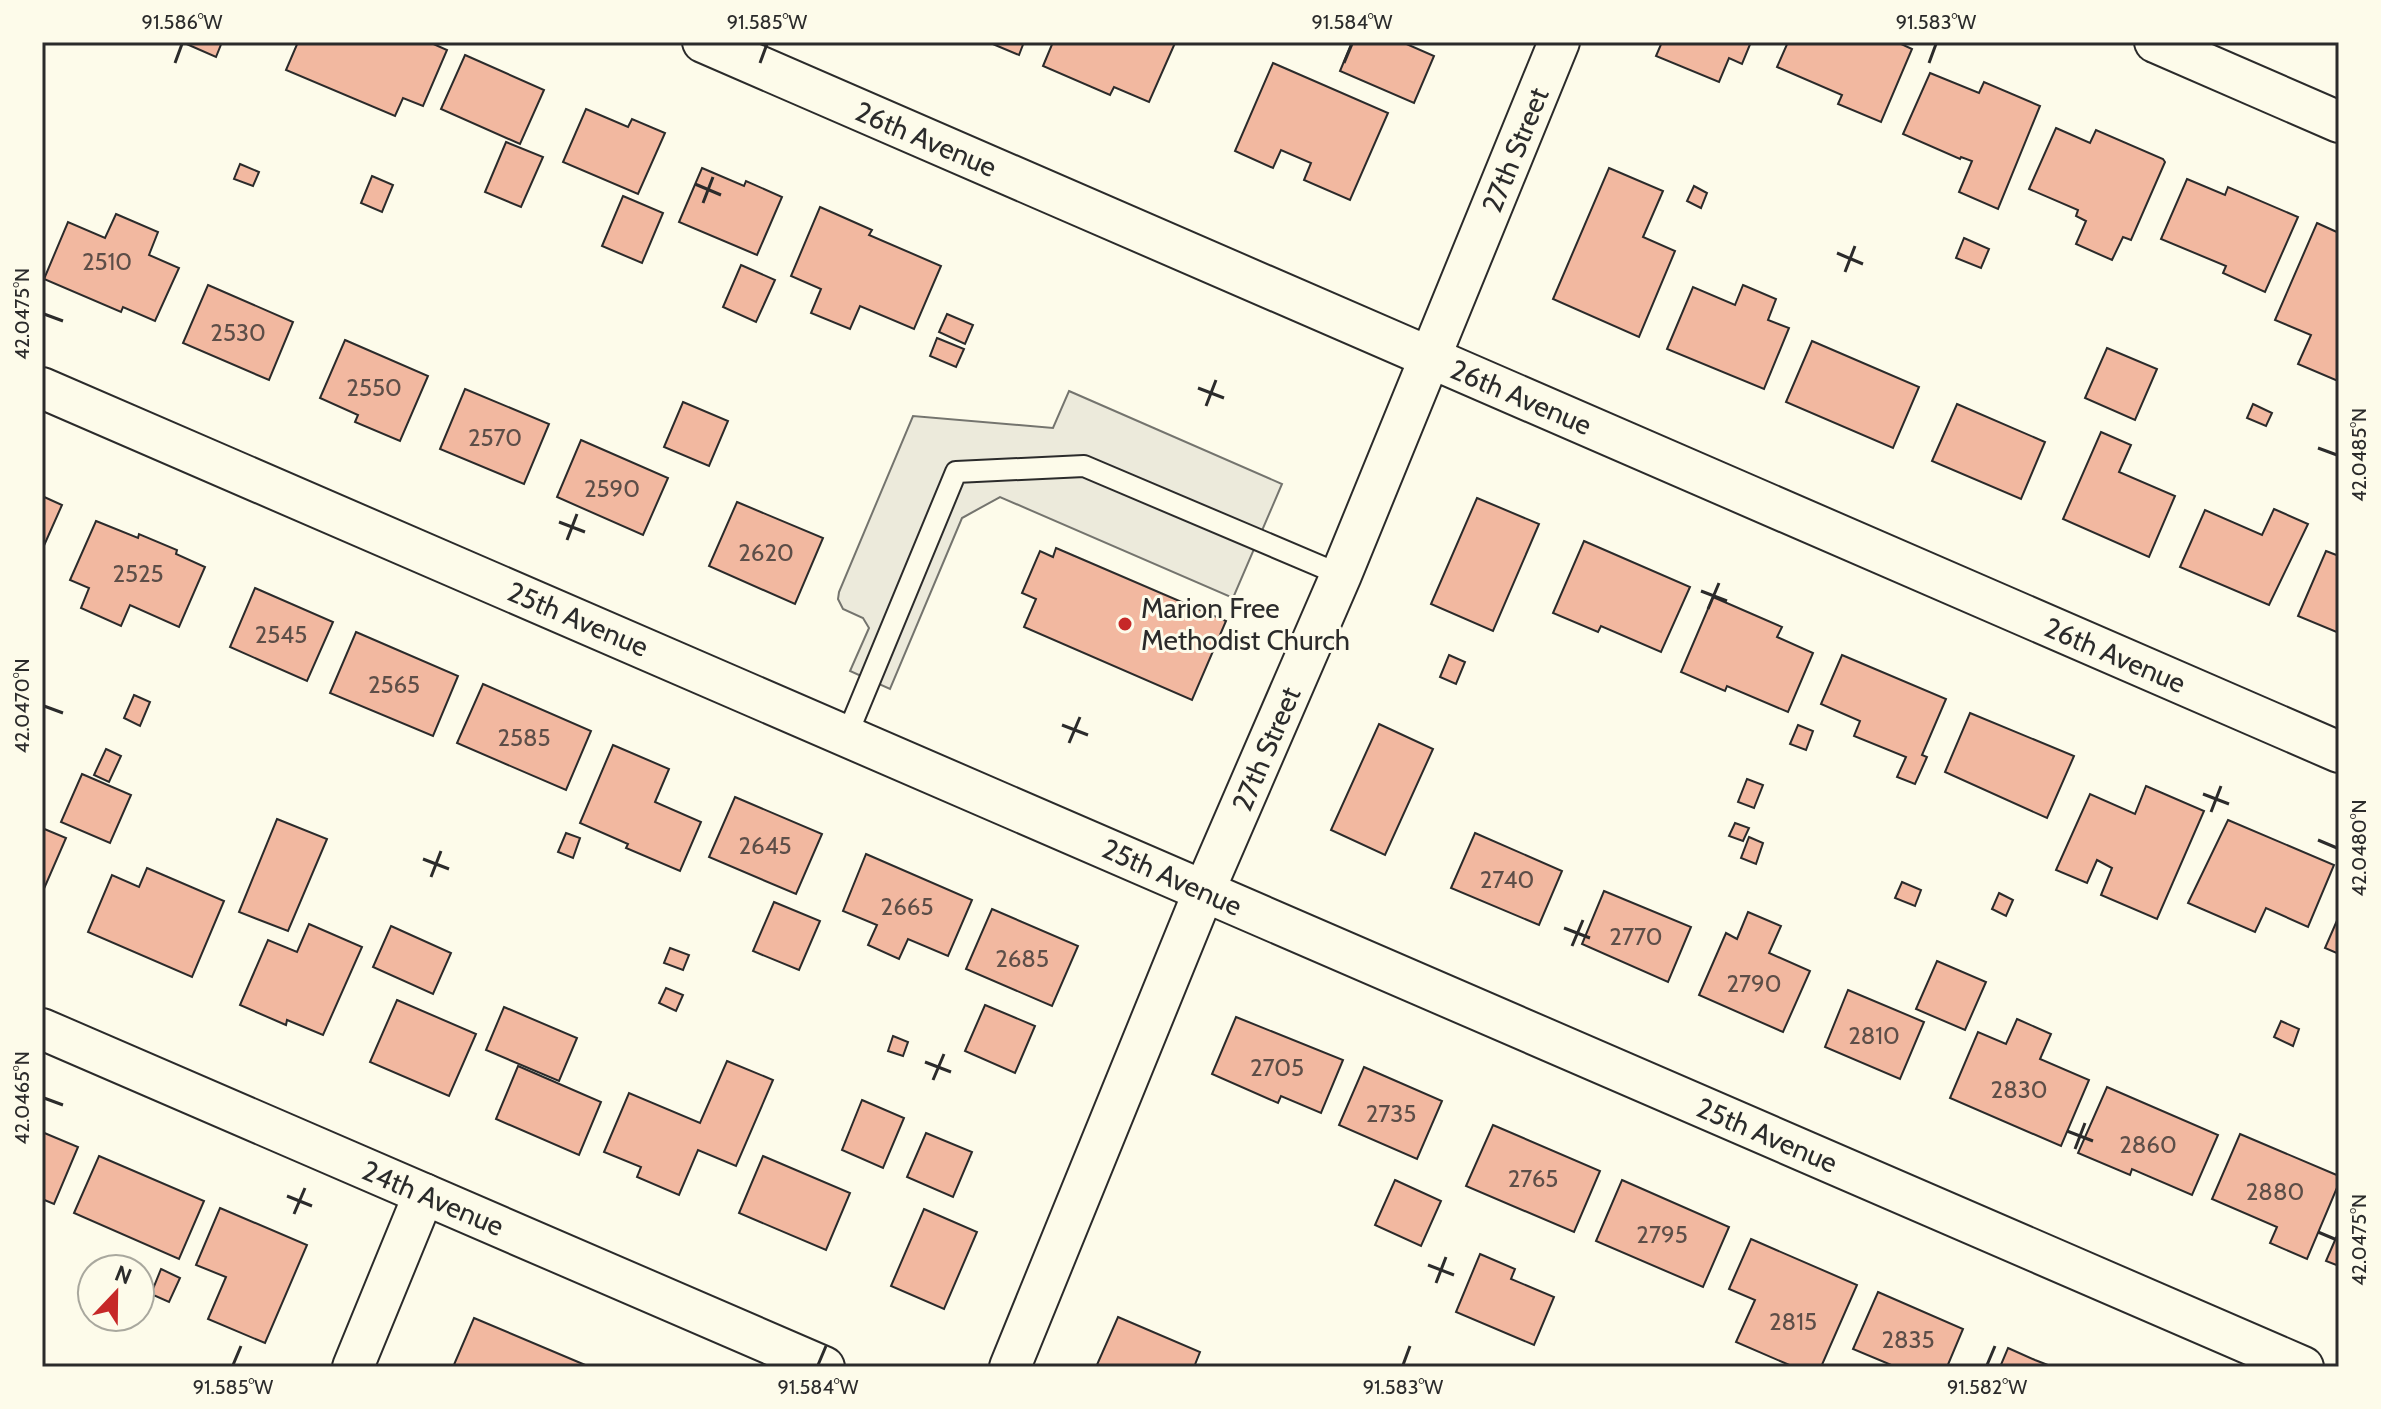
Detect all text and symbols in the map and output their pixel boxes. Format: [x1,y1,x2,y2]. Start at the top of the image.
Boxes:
text: 91.586°W [142,10,223,34]
text: 91.585°W [727,10,807,34]
text: 91.584°W [1311,10,1393,34]
text: 91.583°W [1896,10,1976,34]
street label: 27th Street [1475,83,1555,217]
street label: 26th Avenue [850,94,1002,184]
house number: 2510 [82,247,132,276]
text: 42.0475°N [10,268,34,360]
house number: 2530 [210,318,266,347]
street label: 26th Avenue [1445,352,1597,442]
house number: 2550 [346,373,402,402]
text: 42.0485°N [2347,408,2371,502]
house number: 2570 [468,423,522,452]
house number: 2590 [584,474,640,503]
house number: 2620 [738,538,794,567]
house number: 2525 [112,559,164,588]
street label: 25th Avenue [503,574,653,664]
place label: Marion Free Methodist Church [1141,591,1350,657]
street label: 26th Avenue [2039,610,2191,700]
marker: Marion Free Methodist Church [1116,615,1134,633]
house number: 2545 [255,620,307,649]
text: 42.0470°N [10,658,34,754]
house number: 2565 [368,670,420,699]
street label: 27th Street [1225,682,1307,816]
house number: 2585 [497,723,551,752]
text: 42.0480°N [2347,799,2371,897]
house number: 2645 [738,831,792,860]
street label: 25th Avenue [1097,831,1247,923]
house number: 2740 [1480,865,1534,894]
house number: 2665 [881,892,933,921]
house number: 2770 [1609,922,1663,951]
house number: 2685 [995,944,1049,973]
house number: 2790 [1726,969,1782,998]
house number: 2810 [1848,1021,1900,1050]
text: 42.0465°N [10,1051,34,1145]
house number: 2705 [1250,1053,1304,1082]
house number: 2830 [1991,1075,2047,1104]
street label: 25th Avenue [1692,1090,1842,1180]
house number: 2735 [1366,1099,1416,1128]
house number: 2860 [2119,1130,2177,1159]
street label: 24th Avenue [357,1153,509,1243]
house number: 2765 [1508,1164,1558,1193]
house number: 2880 [2246,1177,2304,1206]
text: 42.0475°N [2347,1194,2371,1286]
house number: 2795 [1636,1220,1688,1249]
north arrow [76,1253,156,1333]
text: N [111,1259,136,1290]
house number: 2815 [1769,1307,1817,1336]
house number: 2835 [1881,1325,1935,1354]
text: 91.585°W [193,1375,273,1399]
text: 91.584°W [777,1375,859,1399]
text: 91.583°W [1363,1375,1443,1399]
text: 91.582°W [1947,1375,2027,1399]

